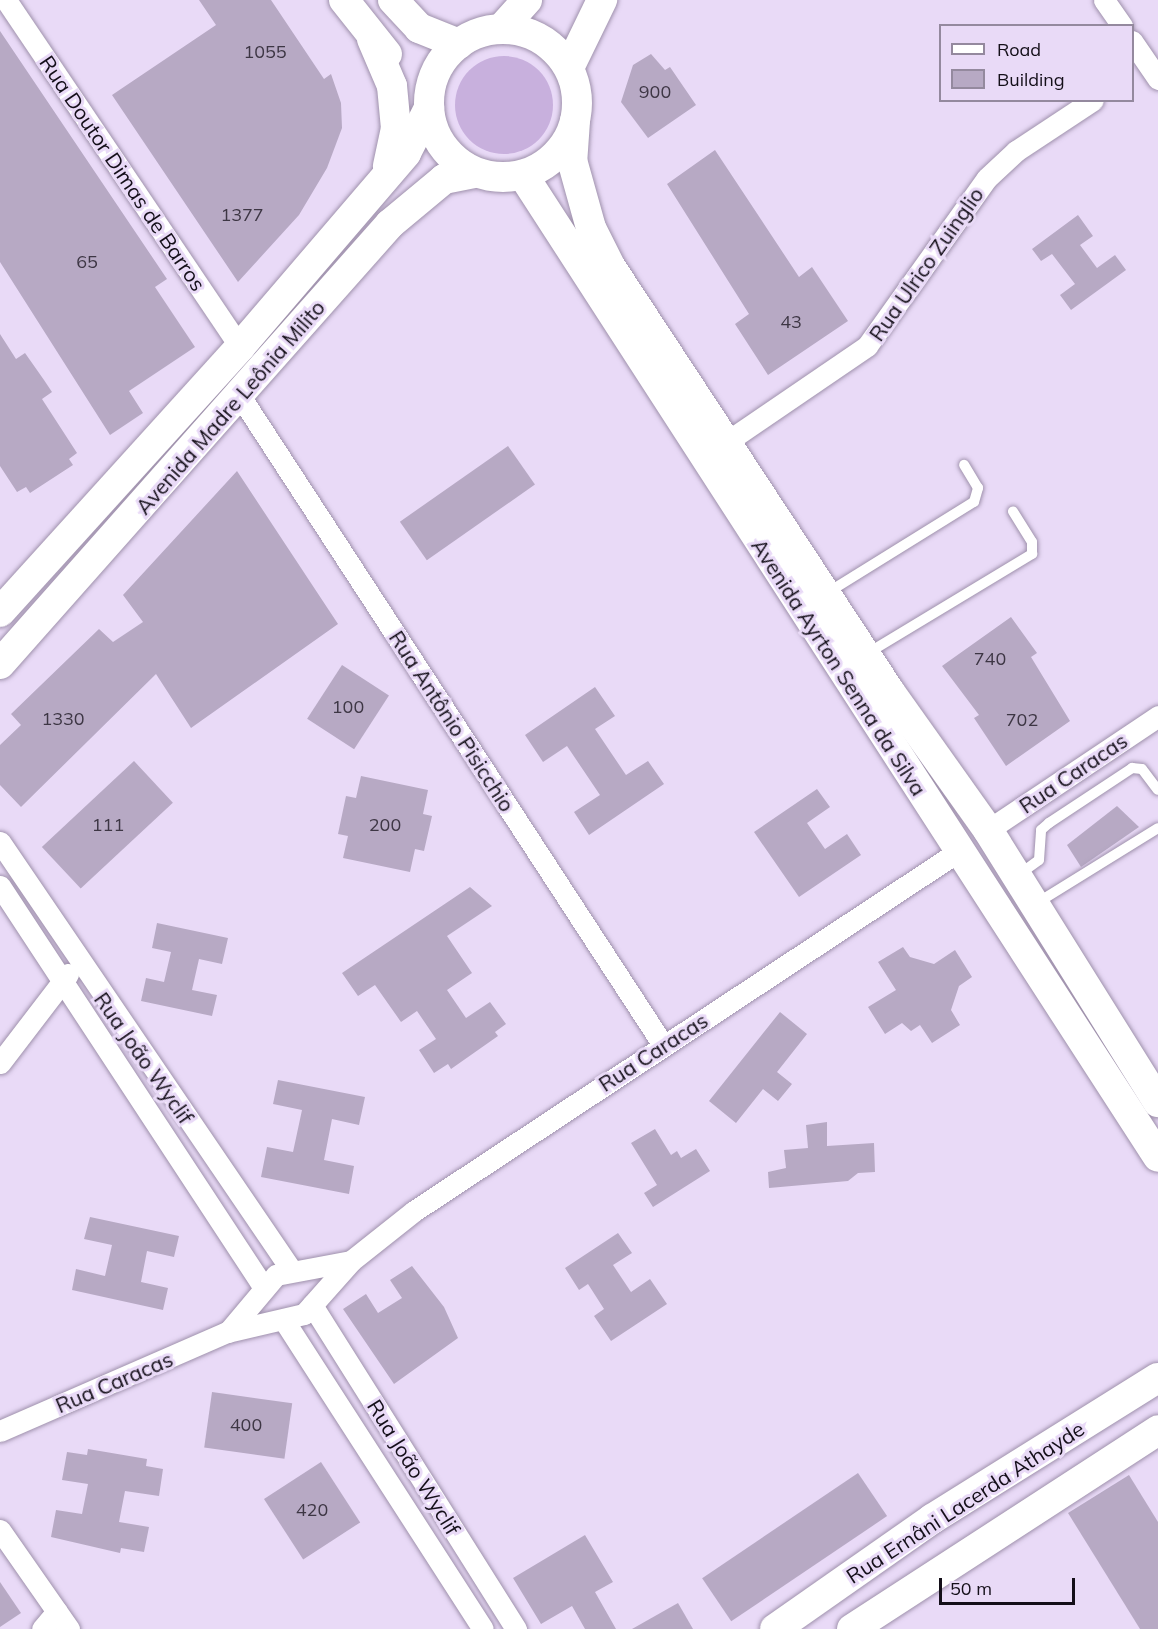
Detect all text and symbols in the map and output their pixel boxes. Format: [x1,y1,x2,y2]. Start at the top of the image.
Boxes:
legend [939,24,1134,102]
text: Road [997,38,1041,61]
house number: 1055 [243,41,287,63]
street label: Rua Doutor Dimas de Barros [35,51,211,295]
text: Building [997,68,1065,91]
house number: 900 [639,81,671,103]
street label: Rua Ulrico Zuinglio [864,182,988,346]
house number: 1377 [220,204,264,226]
house number: 65 [76,251,98,273]
street label: Avenida Madre Leônia Milito [130,295,330,519]
house number: 43 [780,311,802,333]
street label: Avenida Ayrton Senna da Silva [746,534,932,800]
street label: Rua Antônio Pisicchio [384,626,520,816]
house number: 740 [974,648,1006,670]
house number: 100 [332,696,364,718]
house number: 1330 [41,708,85,730]
house number: 702 [1006,709,1038,731]
street label: Rua Caracas [1014,728,1132,818]
house number: 111 [92,814,124,836]
house number: 200 [369,814,401,836]
street label: Rua João Wyclif [89,987,199,1129]
street label: Rua Caracas [594,1007,712,1097]
street label: Rua Caracas [52,1346,176,1418]
street label: Rua João Wyclif [362,1395,466,1539]
house number: 400 [230,1414,262,1436]
street label: Rua Ernâni Lacerda Athayde [841,1416,1089,1588]
house number: 420 [296,1499,328,1521]
scale bar [942,1566,1078,1604]
text: 50 m [950,1577,992,1600]

